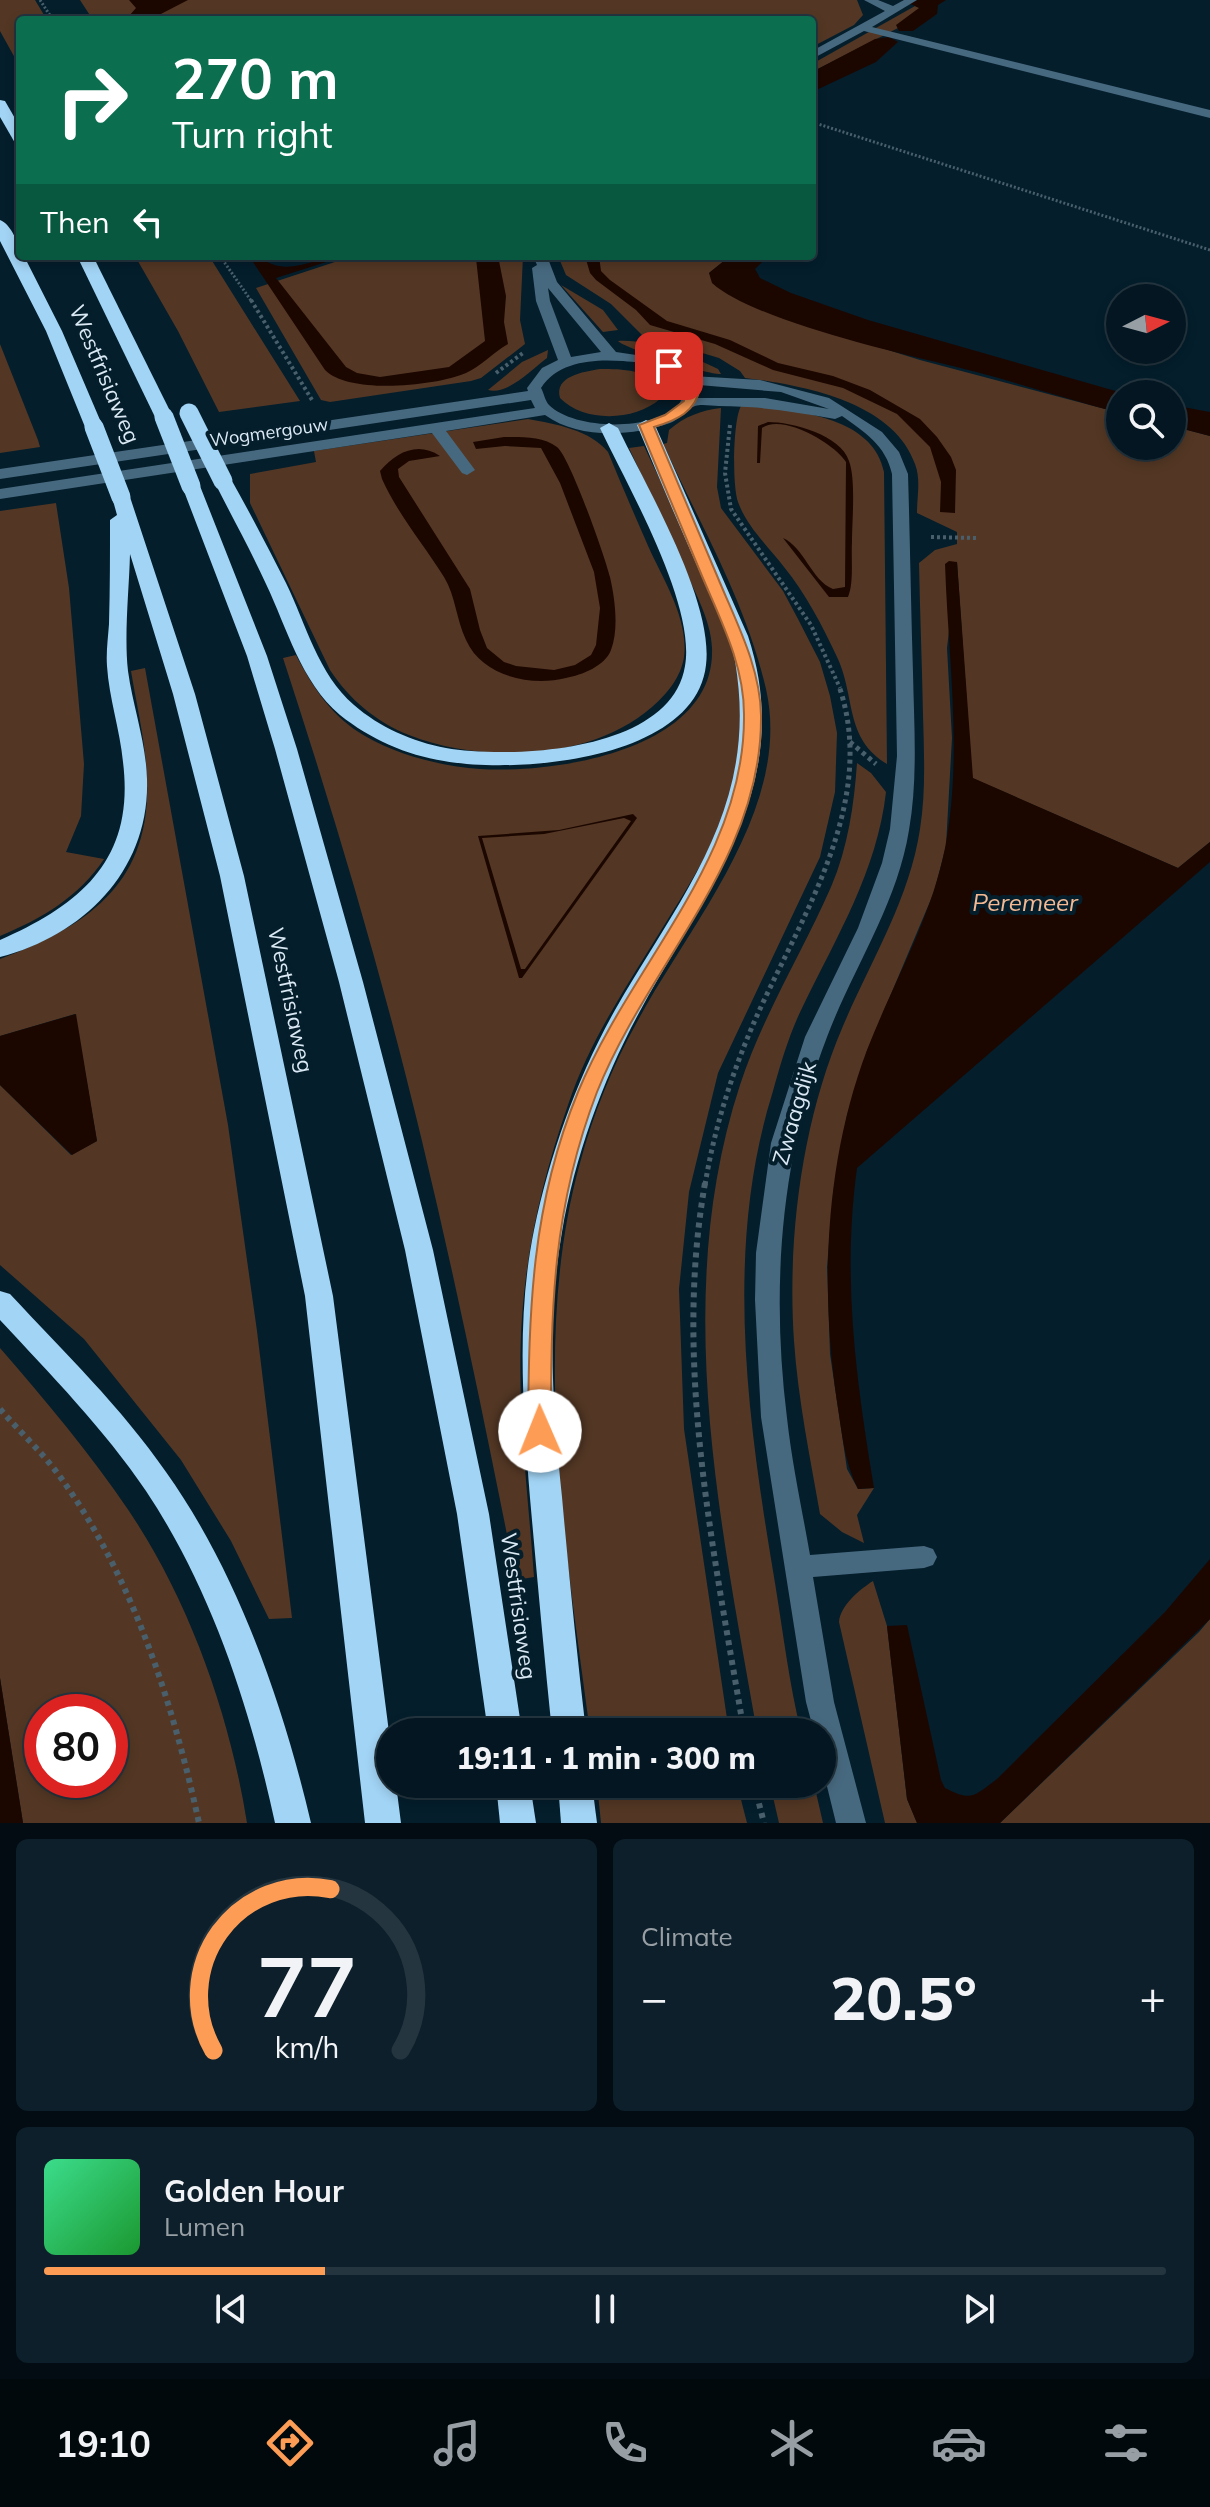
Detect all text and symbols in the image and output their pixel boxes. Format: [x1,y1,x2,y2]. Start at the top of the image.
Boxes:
text: 270 m [172,43,339,113]
icon: right [40,48,144,152]
text: Turn right [172,112,333,157]
icon: left [126,200,170,244]
text: Then [40,203,110,241]
north arrow [1106,284,1186,364]
map controls [1106,284,1186,460]
street label: Westfrisiaweg [63,301,147,447]
pin [635,332,703,400]
icon: arrive [647,344,691,388]
button: search [1106,380,1186,460]
street label: Wogmergouw [208,412,330,452]
water label: Peremeer [972,887,1079,917]
street label: Westfrisiaweg [262,925,320,1075]
street label: Zwaagdijk [766,1058,822,1168]
position arrow [498,1389,582,1473]
street label: Westfrisiaweg [495,1531,543,1681]
speed limit sign: 80 [24,1694,128,1798]
text: 19:11 · 1 min · 300 m [456,1739,756,1777]
text: Climate [641,1920,733,1953]
text: 77 [257,1933,356,2038]
text: 20.5° [830,1960,977,2035]
text: − [641,1970,667,2025]
text: + [1140,1970,1166,2025]
text: km/h [274,2029,339,2065]
text: Golden Hour [164,2172,344,2210]
text: Lumen [164,2210,245,2243]
icon: previous [209,2287,253,2331]
icon: pause [583,2287,627,2331]
icon: next [957,2287,1001,2331]
icon: directions [262,2415,318,2471]
icon: music [429,2415,485,2471]
icon: phone [597,2415,653,2471]
icon: climate [764,2415,820,2471]
icon: car [931,2415,987,2471]
icon: filters [1098,2415,1154,2471]
text: 19:10 [56,2421,151,2466]

